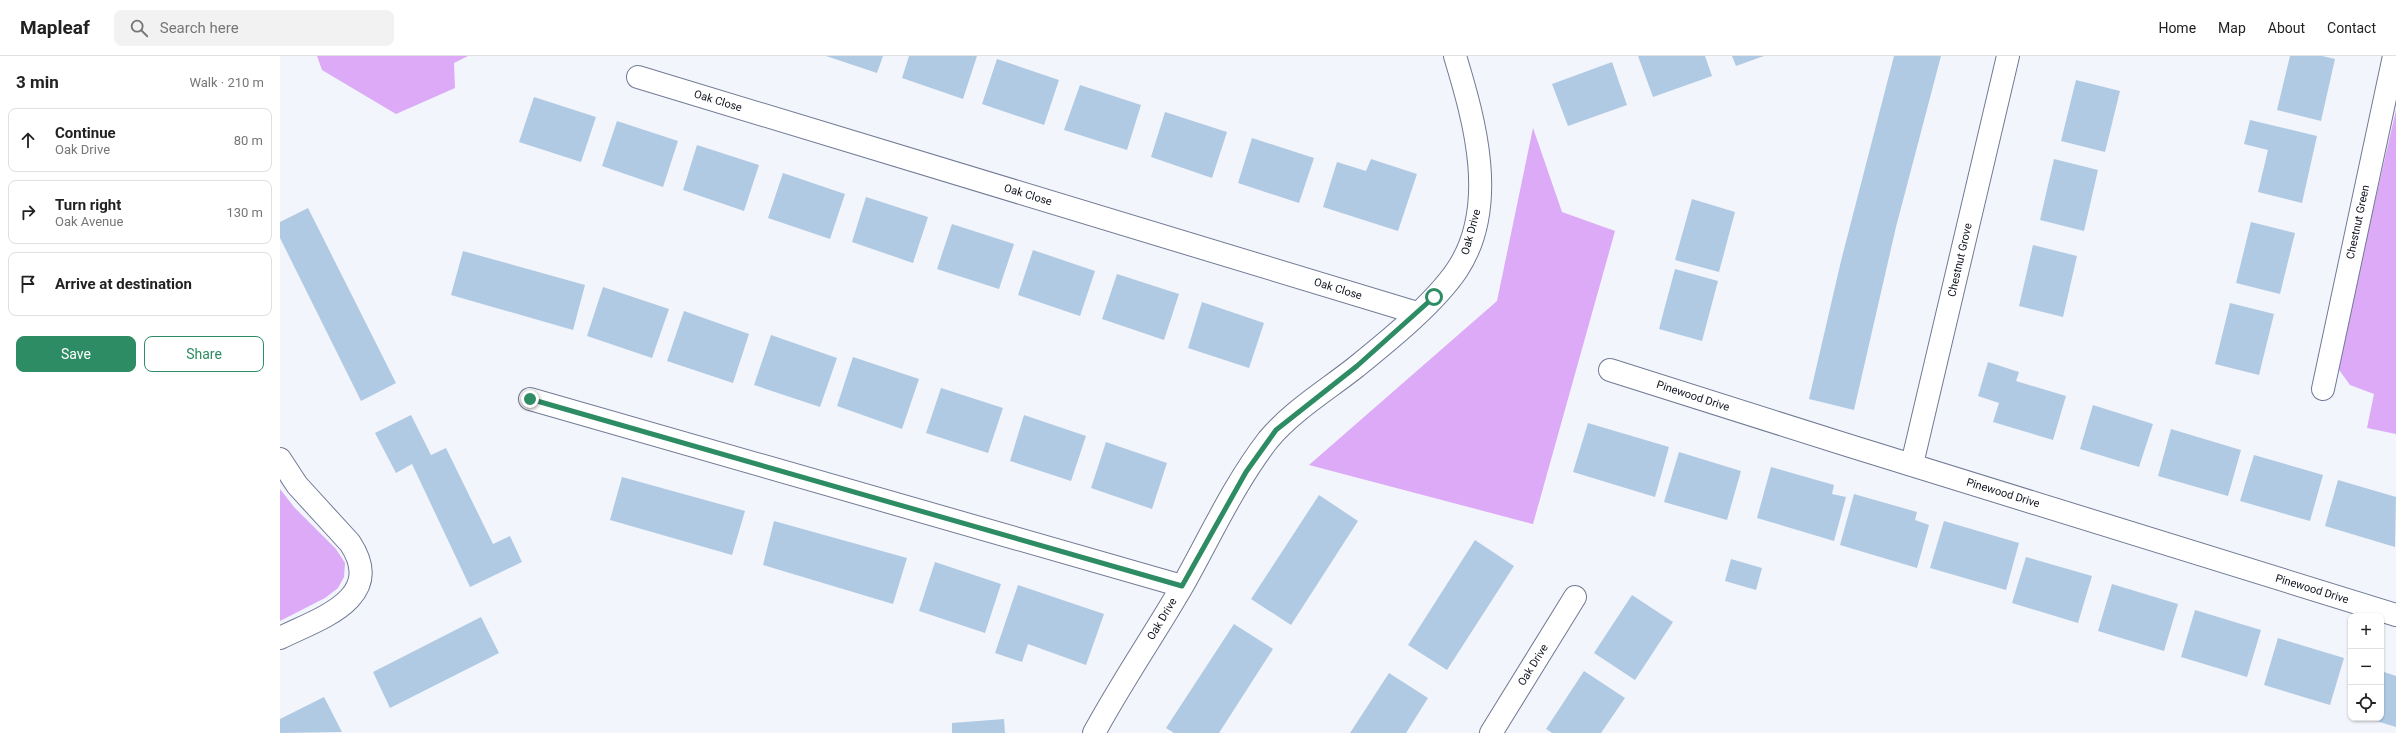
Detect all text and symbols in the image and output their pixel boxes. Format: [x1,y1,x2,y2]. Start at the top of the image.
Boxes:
search box [114,10,394,46]
text: Mapleaf [20,16,90,39]
icon: search [128,17,150,39]
text: Search here [160,19,239,37]
text: Home [2158,20,2196,36]
text: Map [2218,20,2246,36]
text: About [2268,20,2305,36]
text: Contact [2327,20,2376,36]
text: 3 min [16,72,59,92]
text: Walk · 210 m [189,75,264,90]
street label: Oak Close [692,88,744,114]
text: Continue [55,124,116,142]
icon: ahead [17,129,39,151]
text: 80 m [234,133,263,148]
text: Oak Drive [55,142,110,157]
street label: Oak Close [1002,182,1054,208]
street label: Chestnut Green [2344,184,2372,260]
text: Turn right [55,196,121,214]
icon: right [17,201,39,223]
text: 130 m [226,205,263,220]
street label: Oak Drive [1459,208,1483,256]
text: Oak Avenue [55,214,123,229]
street label: Chestnut Grove [1945,222,1975,298]
icon: arrive [17,273,39,295]
text: Arrive at destination [55,275,192,293]
street label: Oak Close [1312,276,1364,302]
route start [1425,288,1443,306]
button: Save [16,336,136,372]
button: Share [144,336,264,372]
street label: Pinewood Drive [1655,378,1731,414]
route end [521,390,539,408]
street label: Pinewood Drive [1965,476,2041,510]
street label: Pinewood Drive [2274,572,2350,606]
street label: Oak Drive [1144,596,1180,642]
map controls [2348,613,2384,721]
button: + [2348,613,2384,649]
street label: Oak Drive [1515,642,1551,688]
button: − [2348,649,2384,685]
button: locate [2348,685,2384,721]

